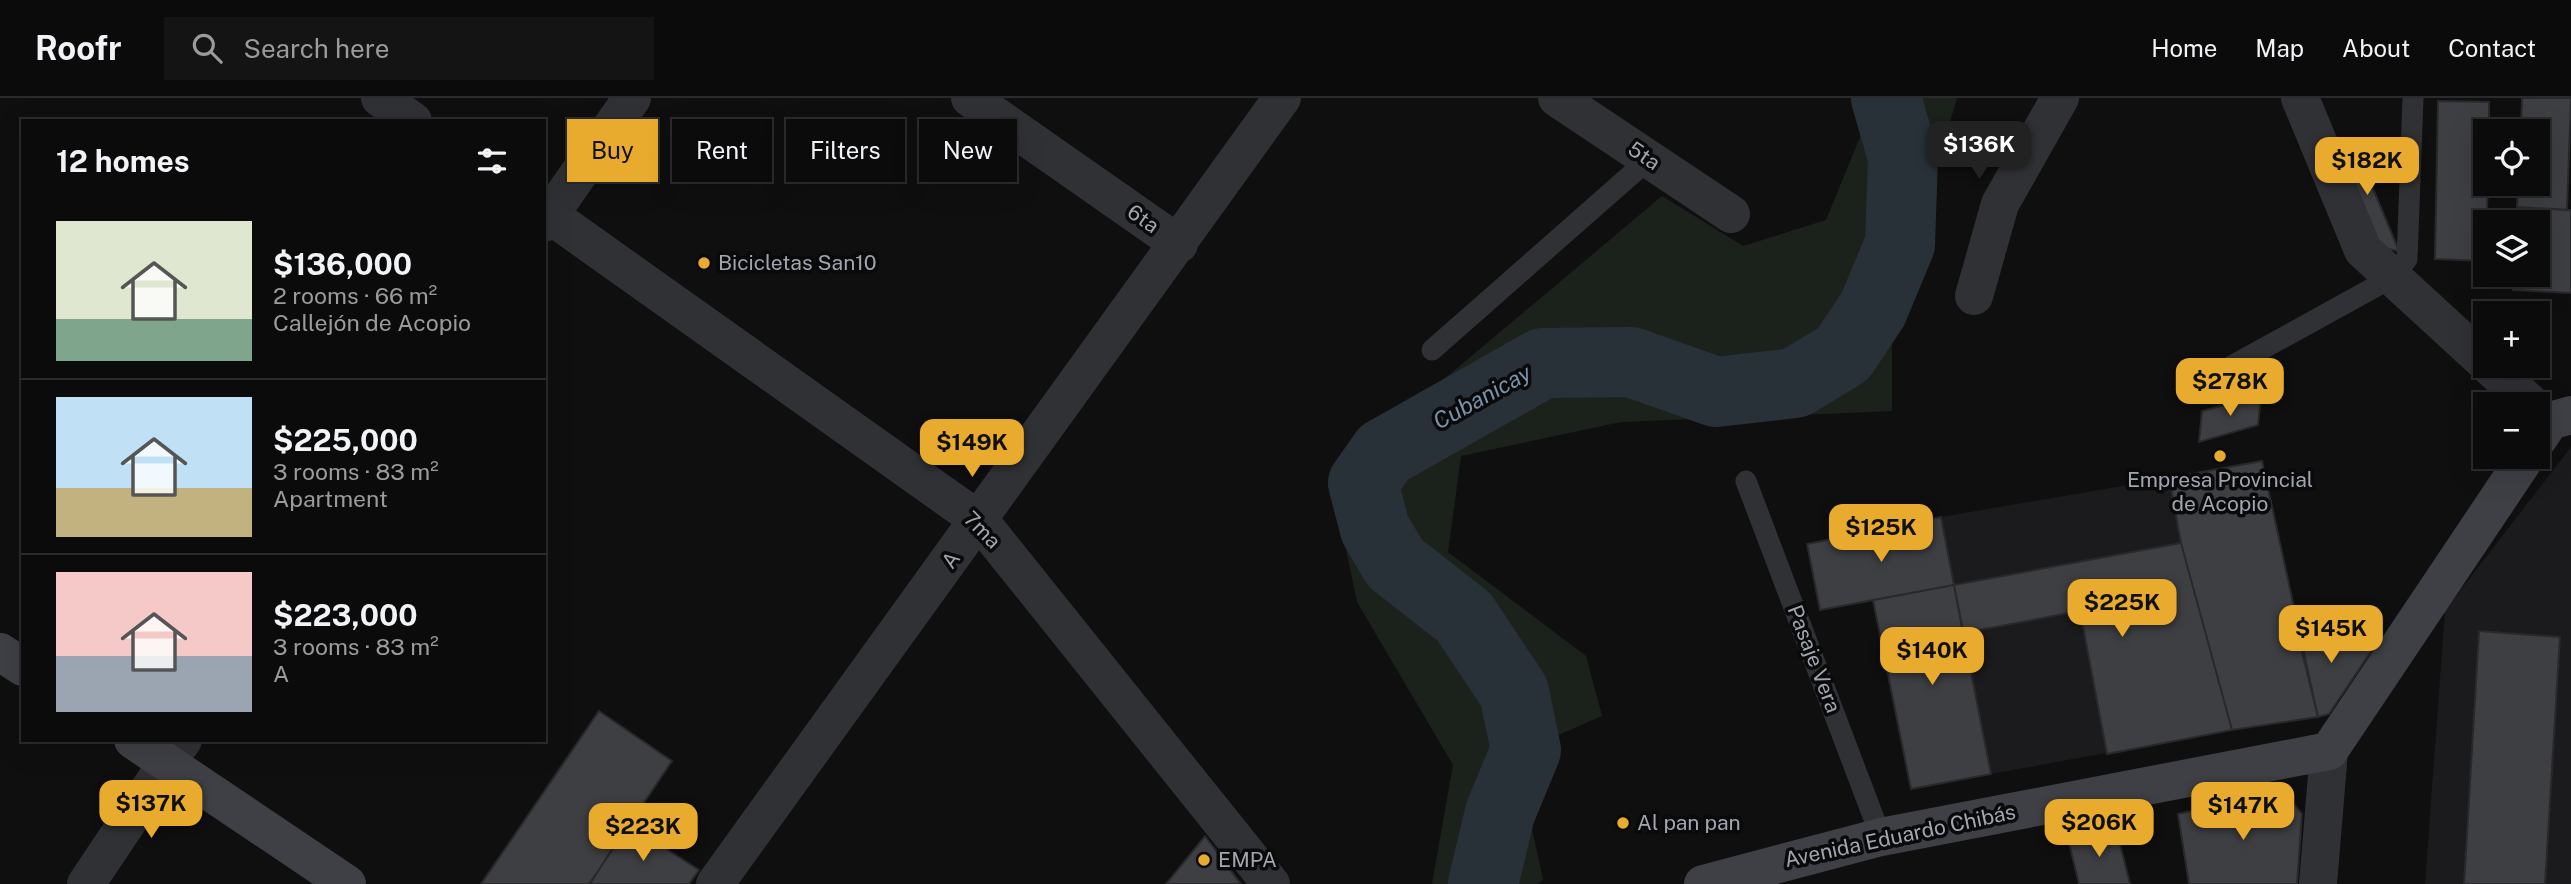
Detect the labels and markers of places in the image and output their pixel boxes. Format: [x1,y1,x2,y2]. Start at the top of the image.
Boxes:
pin: $136K [1930,122,2028,181]
pin: $182K [2318,138,2416,197]
place label: Bicicletas San10 [718,250,877,275]
marker: Bicicletas San10 [696,255,712,271]
pin: $278K [2181,358,2279,418]
pin: $149K [923,420,1021,479]
marker: Empresa Provincial de Acopio [2212,448,2228,464]
place label: Empresa Provincial de Acopio [2127,467,2313,516]
pin: $125K [1832,504,1930,564]
pin: $225K [2073,580,2171,639]
pin: $145K [2282,606,2380,665]
pin: $140K [1883,628,1981,687]
pin: $137K [102,780,200,840]
pin: $147K [2194,782,2292,842]
pin: $206K [2050,800,2148,859]
pin: $223K [594,804,692,863]
place label: Al pan pan [1637,810,1741,835]
marker: Al pan pan [1615,815,1631,831]
place label: EMPA [1218,847,1277,872]
marker: EMPA [1196,852,1212,868]

